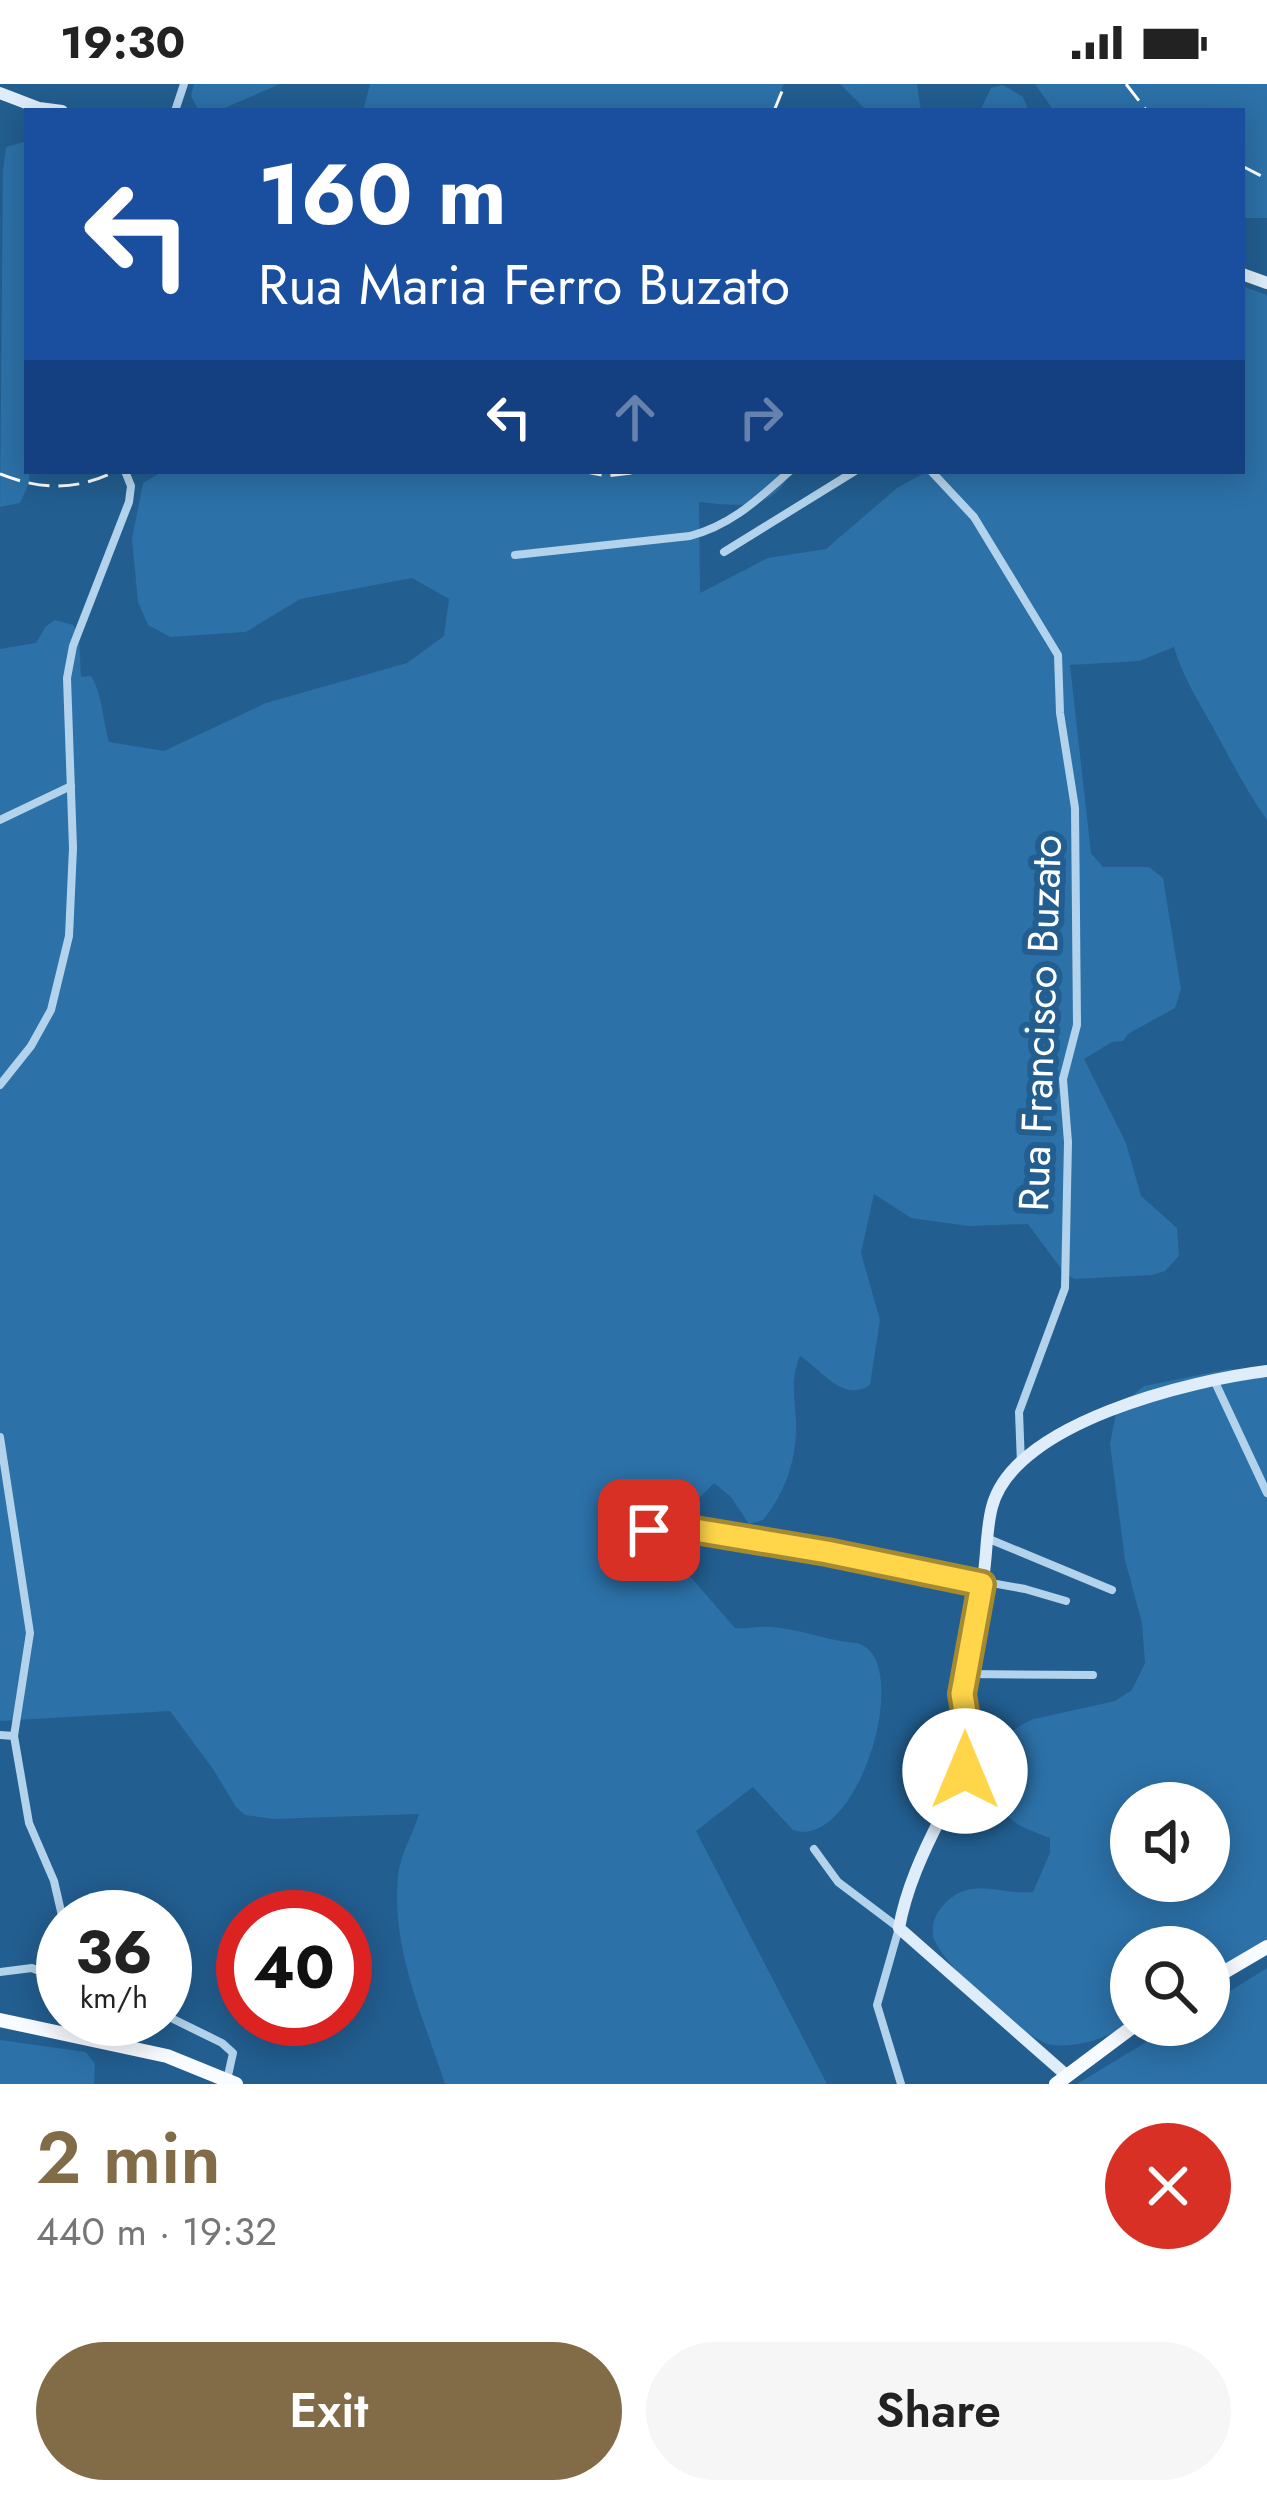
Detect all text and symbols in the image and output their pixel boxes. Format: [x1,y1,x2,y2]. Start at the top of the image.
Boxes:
text: 19:30 [60,10,185,75]
text: 160 m [258,134,507,256]
icon: left [60,156,216,312]
text: Rua Maria Ferro Buzato [258,246,790,324]
icon: left [476,384,542,450]
icon: ahead [602,384,668,450]
icon: right [728,384,794,450]
street label: Rua Francisco Buzato [1003,834,1077,1212]
pin [598,1479,700,1581]
icon: arrive [616,1497,682,1563]
position arrow [902,1708,1028,1834]
map controls [1110,1782,1230,2046]
button: sound [1110,1782,1230,1902]
speed limit sign: 40 [216,1890,372,2046]
text: 36 [75,1909,153,1996]
button: search [1110,1926,1230,2046]
text: km/h [80,1976,148,2019]
text: 2 min [36,2106,221,2210]
button: close [1105,2123,1231,2249]
text: 440 m · 19:32 [36,2203,277,2260]
button: Exit [36,2342,622,2480]
button: Share [646,2342,1231,2480]

